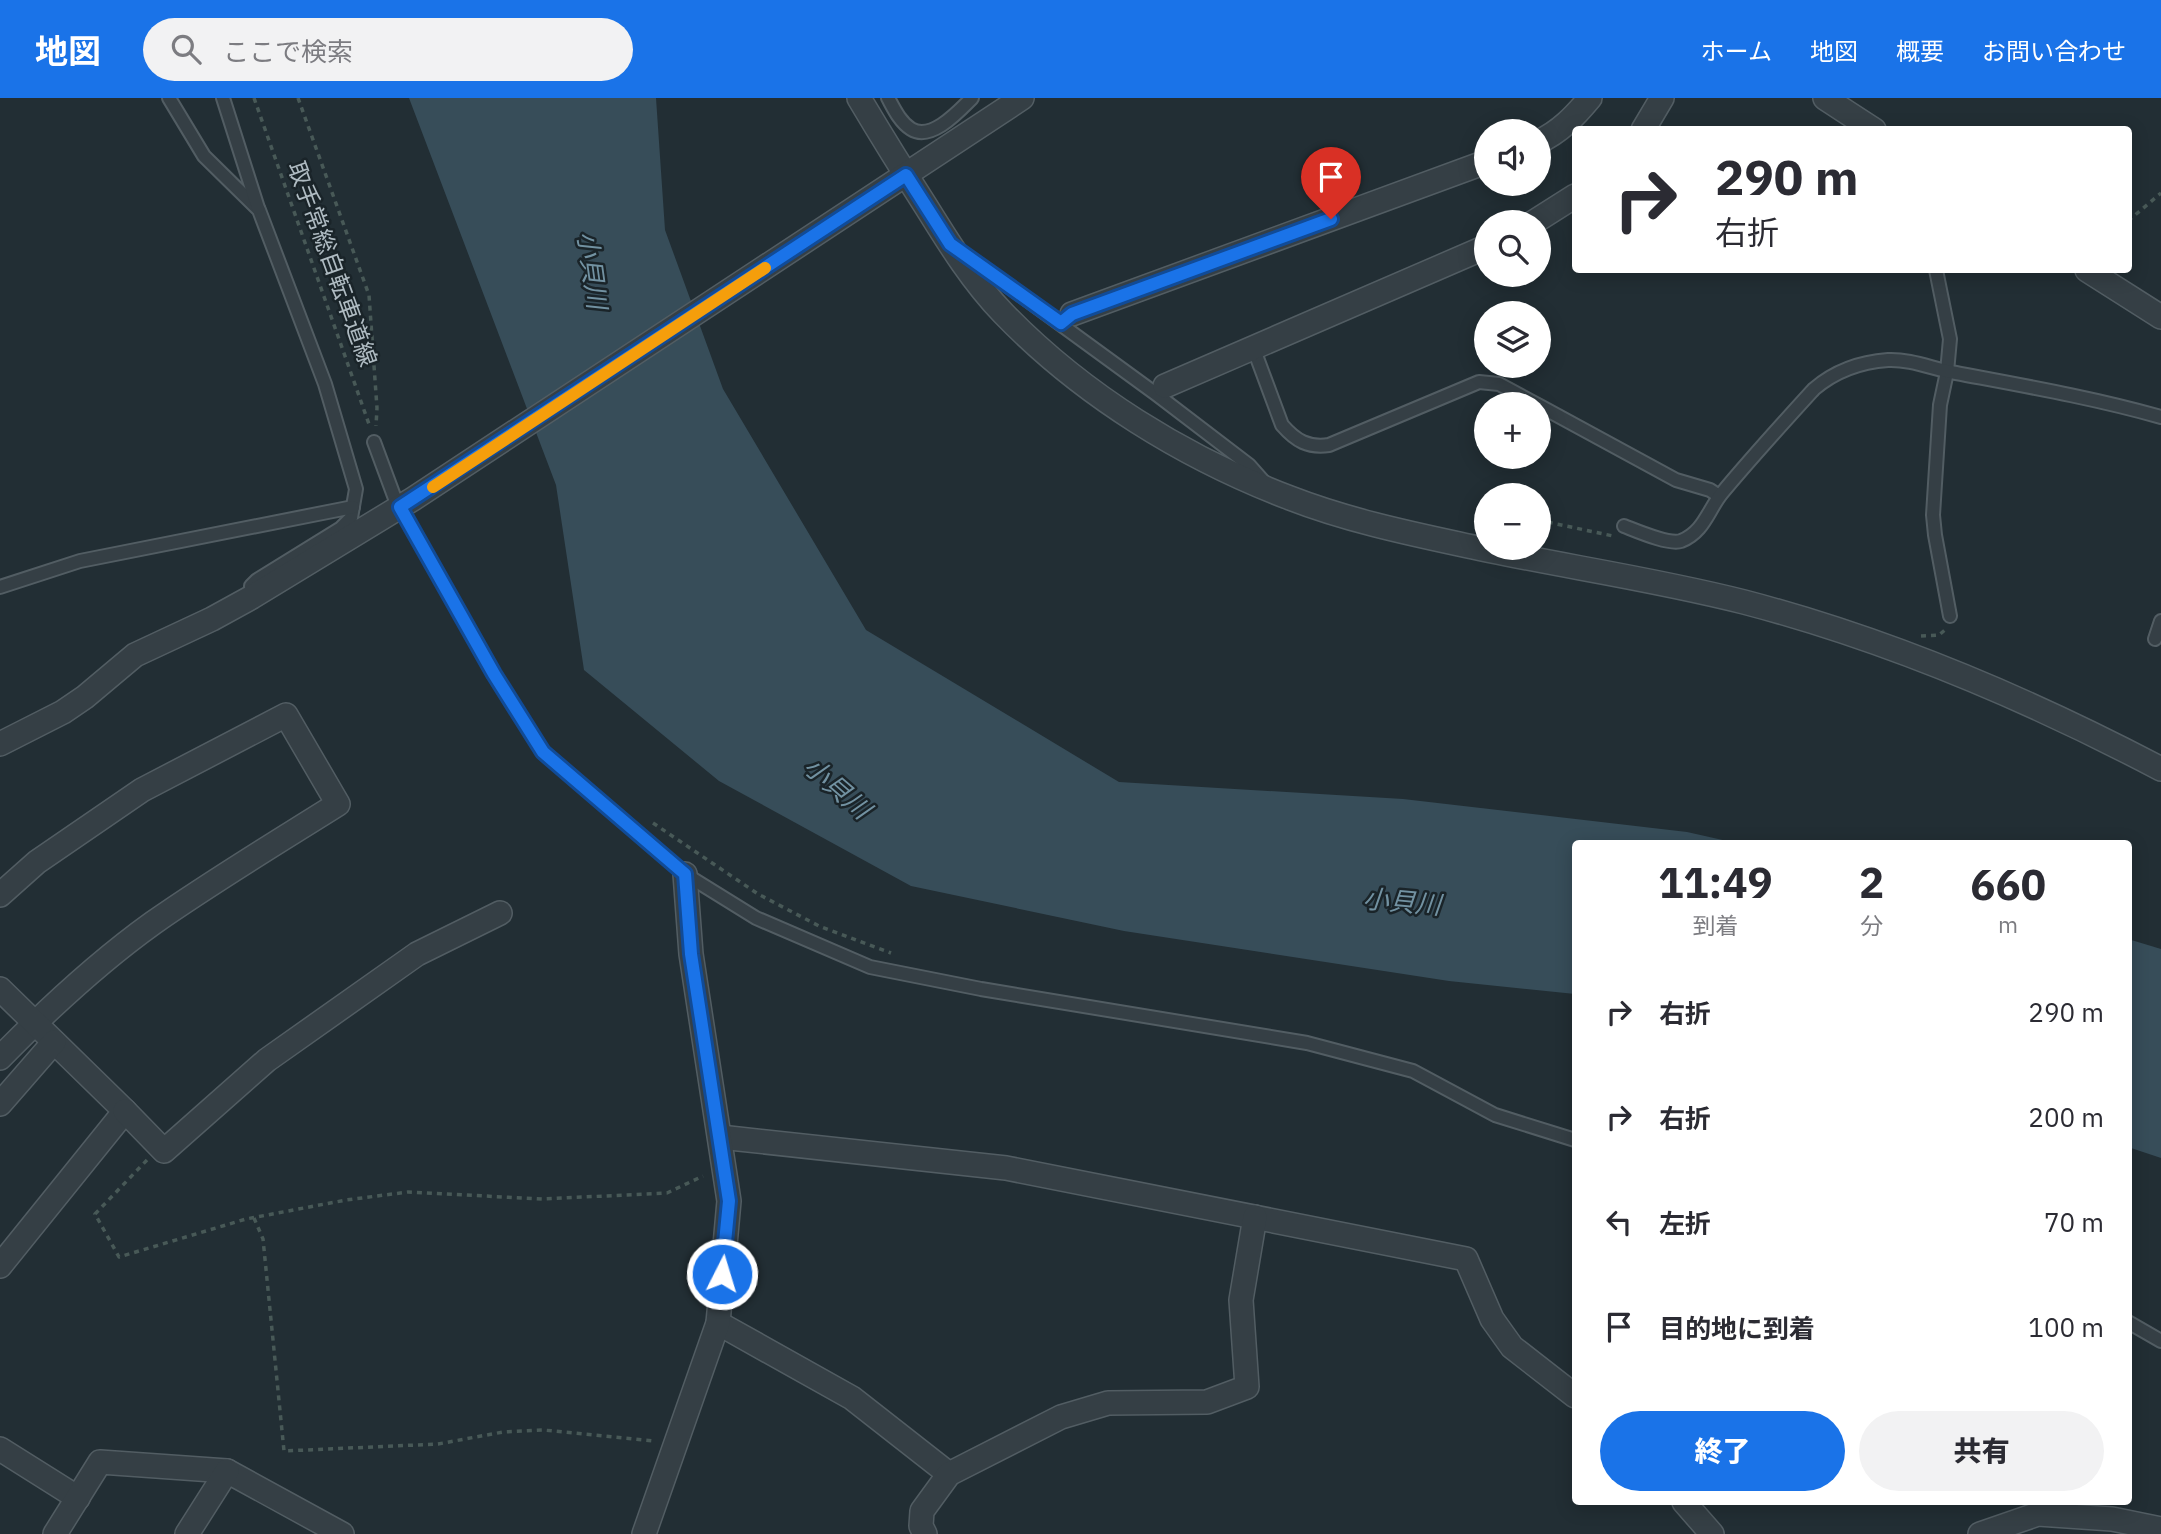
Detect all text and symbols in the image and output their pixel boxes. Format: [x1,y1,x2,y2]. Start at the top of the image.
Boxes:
search box [143,18,633,81]
text: 地図 [35,29,101,72]
icon: search [167,30,205,68]
text: ここで検索 [223,34,353,68]
text: ホーム [1701,35,1772,67]
text: 地図 [1810,35,1858,67]
text: 概要 [1896,35,1944,67]
text: お問い合わせ [1982,35,2126,67]
map controls [1474,119,1551,560]
button: sound [1474,119,1551,196]
text: 290 m [1715,145,1859,208]
pin [1301,147,1361,219]
icon: right [1600,154,1691,245]
street label: 取手常総自転車道線 [281,157,385,371]
icon: arrive [1312,158,1350,196]
button: search [1474,210,1551,287]
text: 右折 [1715,211,1779,253]
water label: 小貝川 [571,229,616,314]
button: layers [1474,301,1551,378]
button: + [1474,392,1551,469]
button: − [1474,483,1551,560]
water label: 小貝川 [797,749,881,828]
text: 11:49 [1658,855,1773,910]
text: 2 [1859,855,1884,910]
text: 660 [1970,857,2046,912]
water label: 小貝川 [1362,881,1445,922]
text: m [1998,909,2018,939]
text: 到着 [1692,910,1738,940]
text: 分 [1860,910,1883,940]
icon: right [1600,993,1638,1031]
text: 290 m [2028,995,2104,1029]
text: 右折 [1659,996,1711,1030]
icon: right [1600,1098,1638,1136]
text: 200 m [2028,1100,2104,1134]
text: 右折 [1659,1101,1711,1135]
icon: left [1600,1203,1638,1241]
text: 70 m [2044,1205,2104,1239]
text: 左折 [1659,1206,1711,1240]
position arrow [685,1237,759,1311]
icon: arrive [1600,1308,1638,1346]
text: 100 m [2028,1310,2104,1344]
text: 目的地に到着 [1659,1311,1815,1345]
button: 終了 [1600,1411,1845,1491]
button: 共有 [1859,1411,2104,1491]

